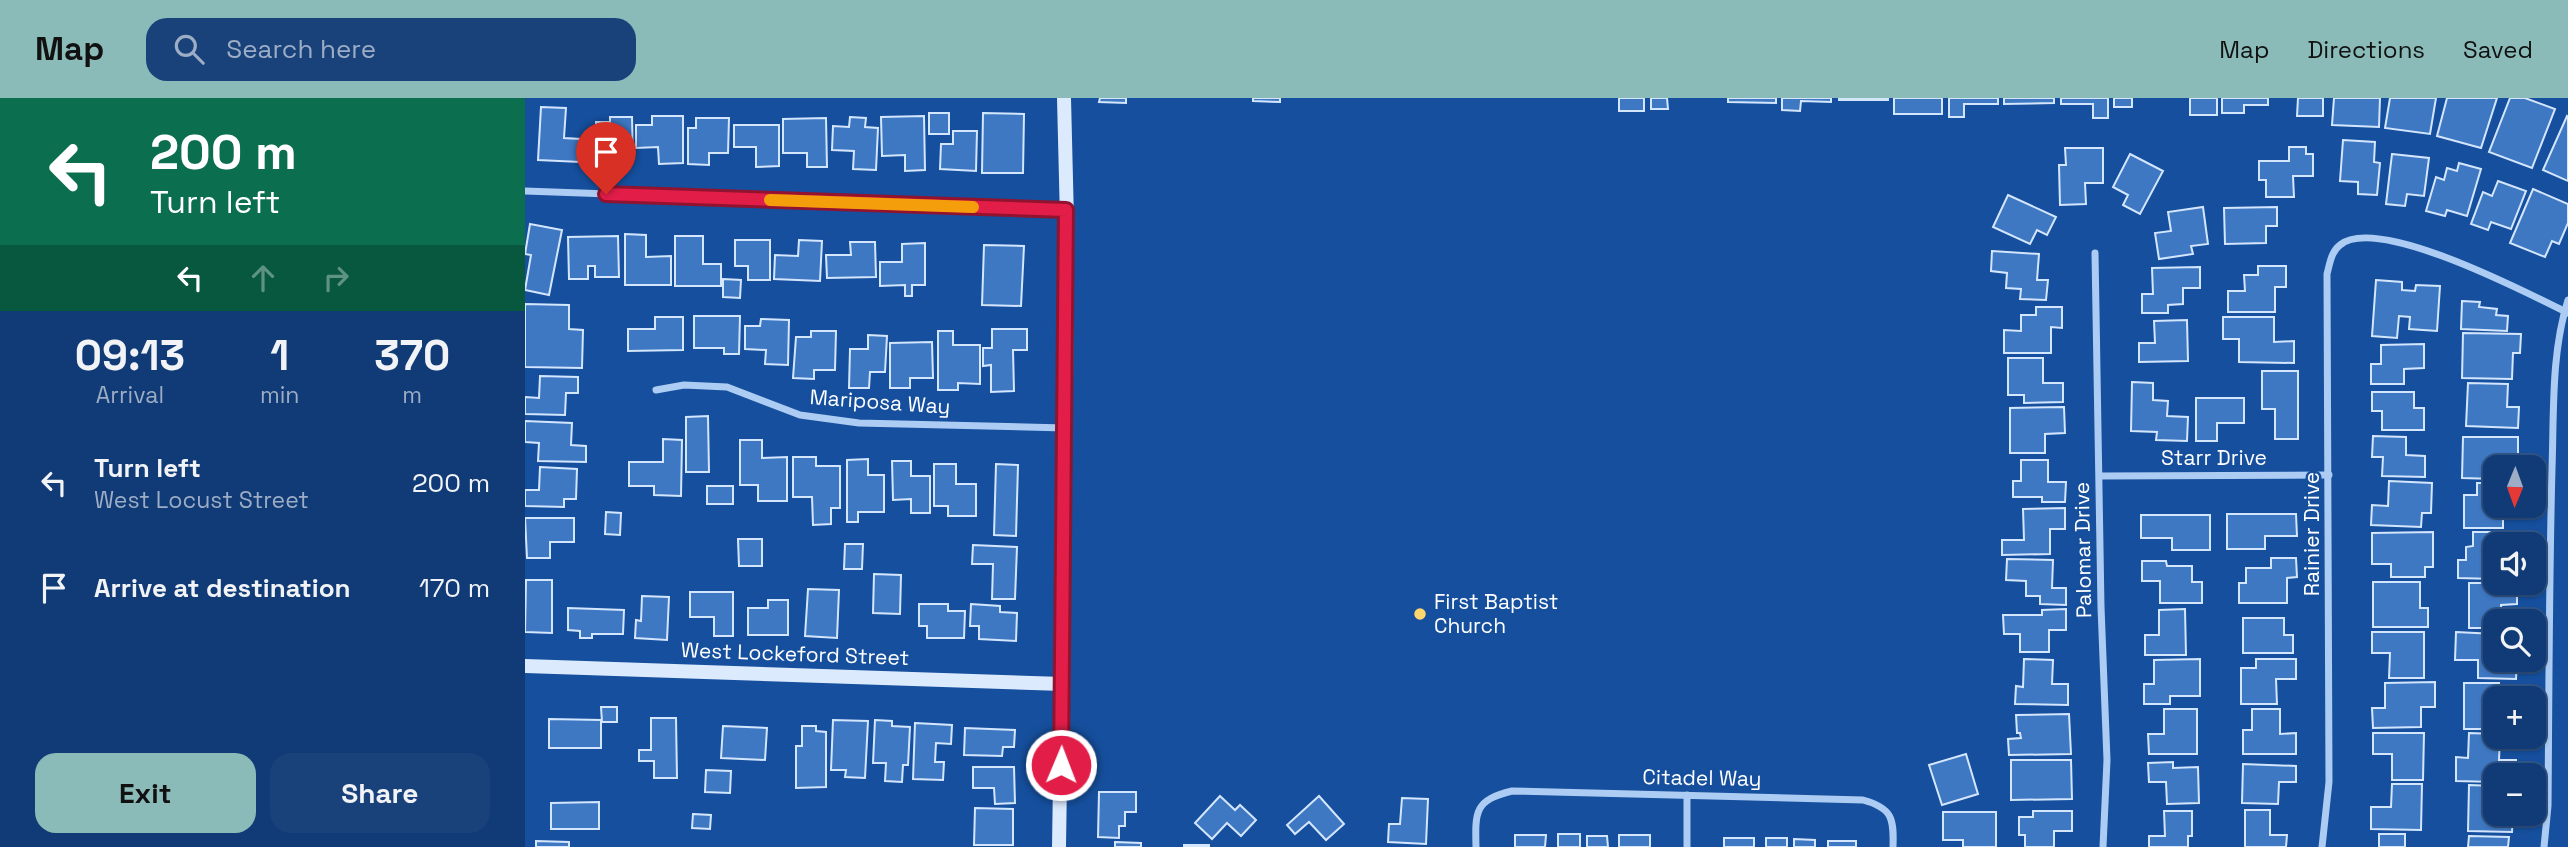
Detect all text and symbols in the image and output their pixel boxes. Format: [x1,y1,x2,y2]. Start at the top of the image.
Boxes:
search box [146,18,636,81]
text: Map [35,28,104,70]
icon: search [170,30,208,68]
text: Search here [226,32,376,66]
text: Map [2219,34,2269,65]
text: Directions [2307,34,2425,65]
text: Saved [2463,34,2533,65]
text: 200 m [150,121,297,183]
pin [576,122,636,194]
icon: left [35,126,126,217]
icon: arrive [587,133,625,171]
text: Turn left [150,182,280,222]
icon: left [171,259,209,297]
icon: ahead [244,259,282,297]
icon: right [317,259,355,297]
text: 09:13 [75,329,185,382]
text: 1 [270,329,289,382]
text: 370 [374,329,450,382]
text: Arrival [96,380,164,410]
text: min [260,380,299,410]
text: m [402,380,422,410]
street label: Mariposa Way [809,383,951,420]
street label: Starr Drive [2161,444,2267,471]
text: Turn left [94,451,201,485]
north arrow [2483,455,2546,518]
map controls [2483,455,2546,826]
icon: left [35,464,73,502]
text: 200 m [412,466,490,500]
street label: Rainier Drive [2298,472,2325,596]
street label: Palomar Drive [2068,482,2097,618]
text: West Locust Street [94,485,309,515]
button: sound [2483,532,2546,595]
icon: arrive [35,569,73,607]
text: Arrive at destination [94,571,351,605]
text: 170 m [419,571,490,605]
place label: First Baptist Church [1434,588,1558,639]
marker: First Baptist Church [1412,606,1428,622]
button: search [2483,609,2546,672]
street label: West Lockeford Street [680,636,910,671]
button: + [2483,686,2546,749]
position arrow [1024,728,1098,802]
button: Exit [35,753,256,833]
button: Share [270,753,490,833]
street label: Citadel Way [1642,763,1762,792]
button: − [2483,763,2546,826]

